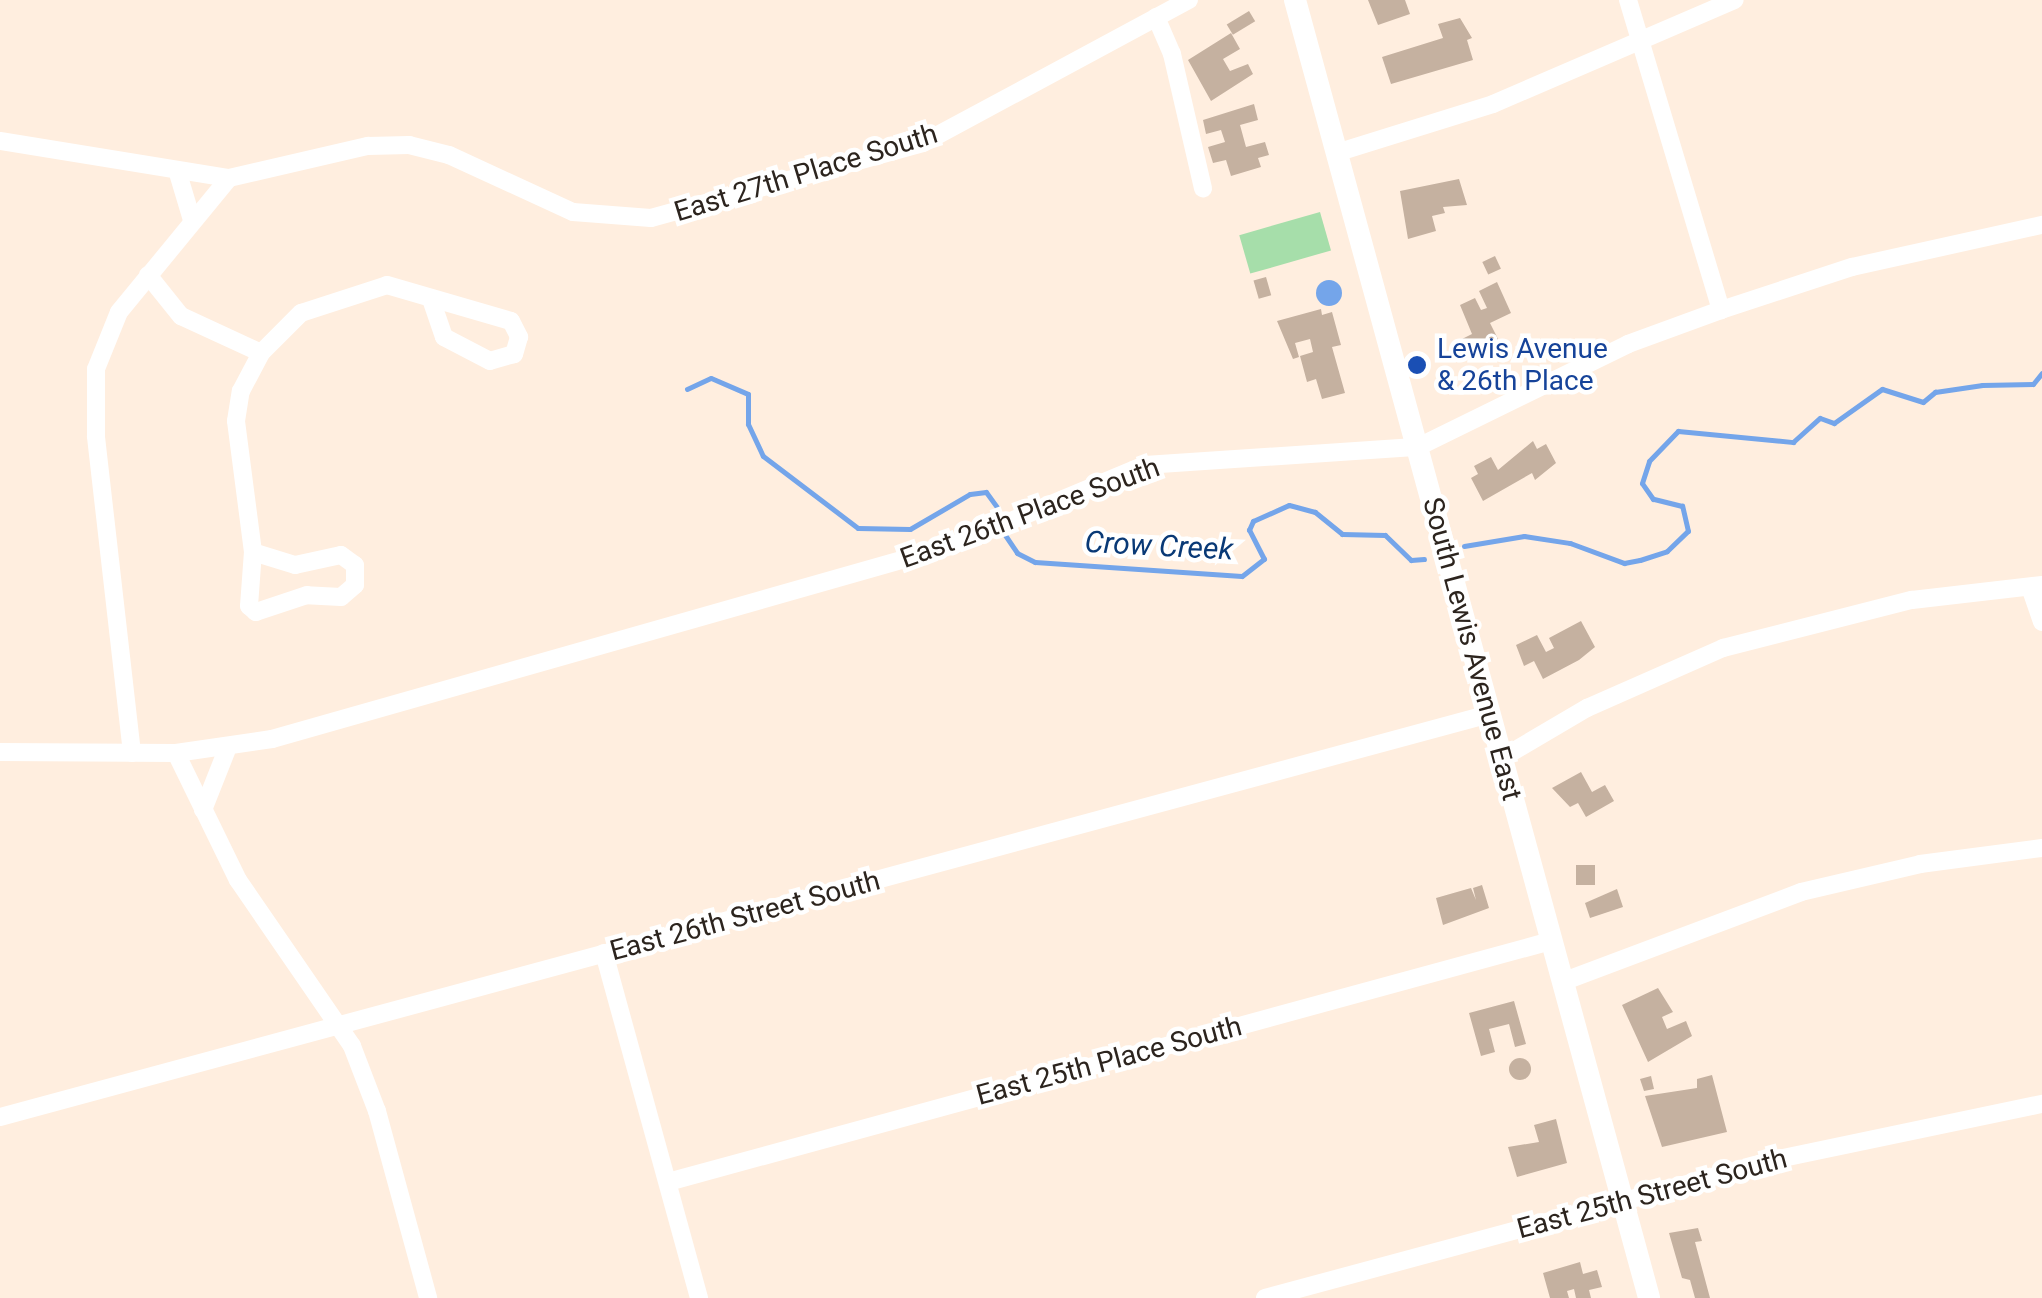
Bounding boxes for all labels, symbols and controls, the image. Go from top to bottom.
street label: East 27th Place South [670,117,942,229]
place label: Lewis Avenue & 26th Place [1437,332,1608,398]
marker: Lewis Avenue & 26th Place [1406,354,1428,376]
street label: East 26th Place South [896,450,1164,576]
street label: South Lewis Avenue East [1415,494,1529,804]
water label: Crow Creek [1084,524,1234,568]
street label: East 26th Street South [606,864,884,968]
street label: East 25th Place South [973,1009,1245,1113]
street label: East 25th Street South [1513,1142,1791,1246]

